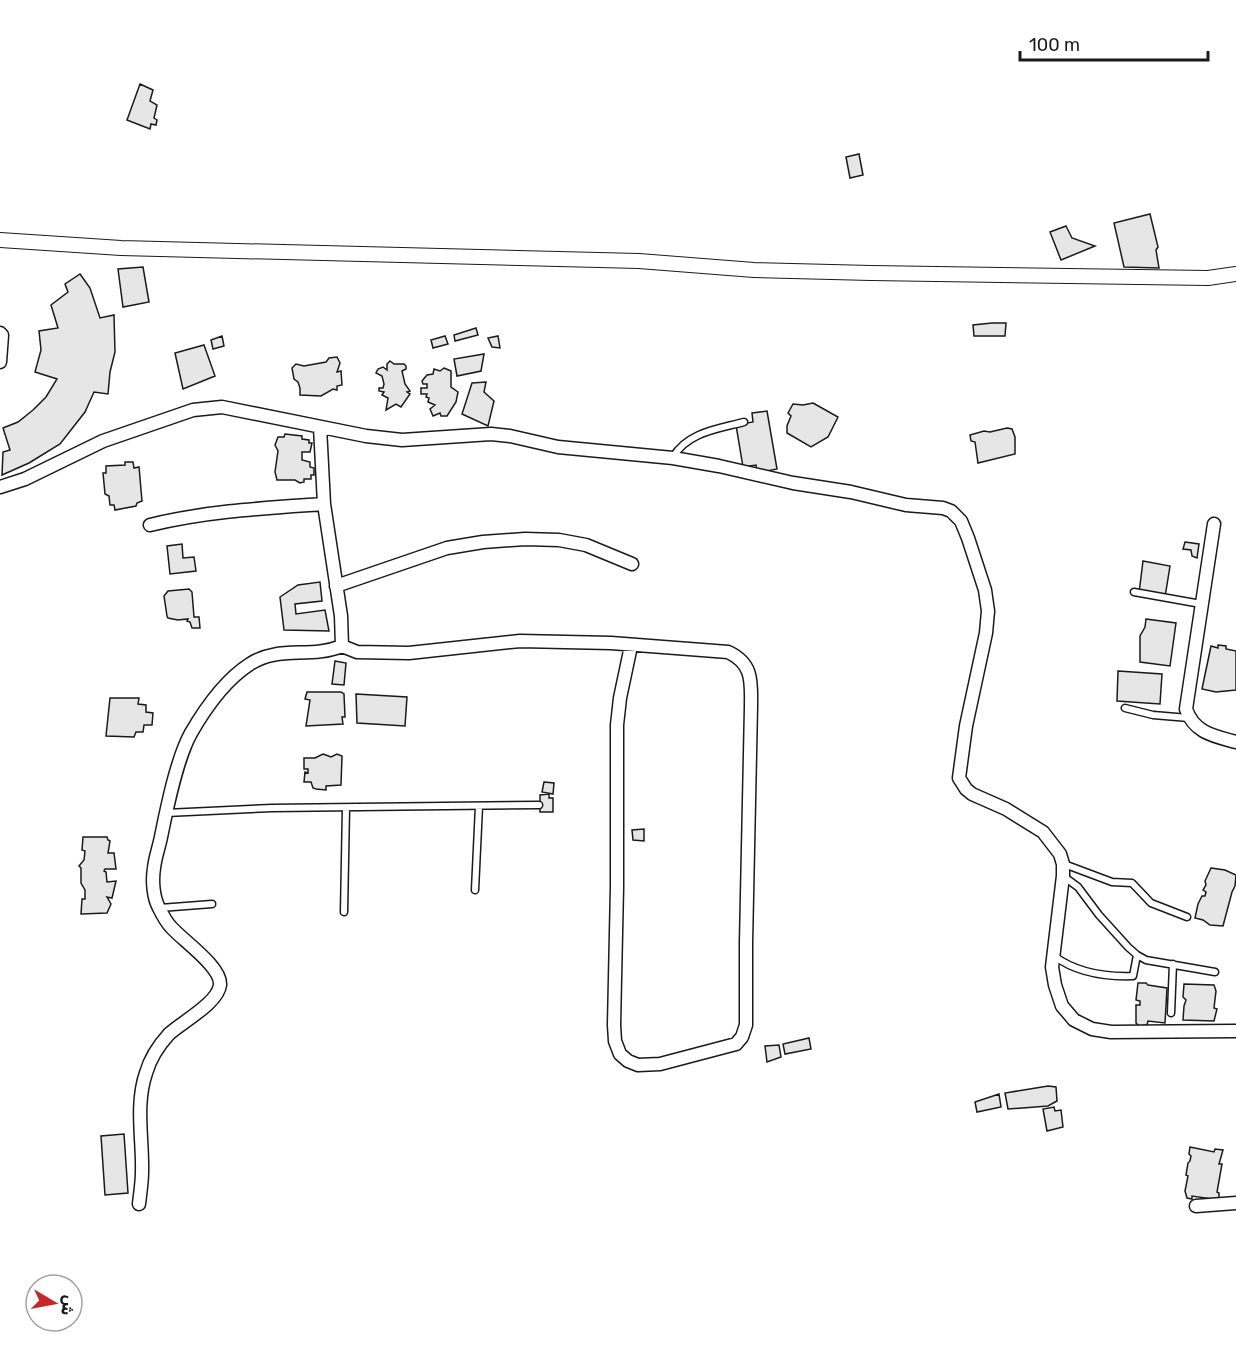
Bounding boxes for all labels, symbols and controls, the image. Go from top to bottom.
scale bar [1020,24,1208,62]
text: 100 m [1029,34,1080,56]
north arrow [24,1273,84,1333]
text: ش [57,1294,79,1317]

